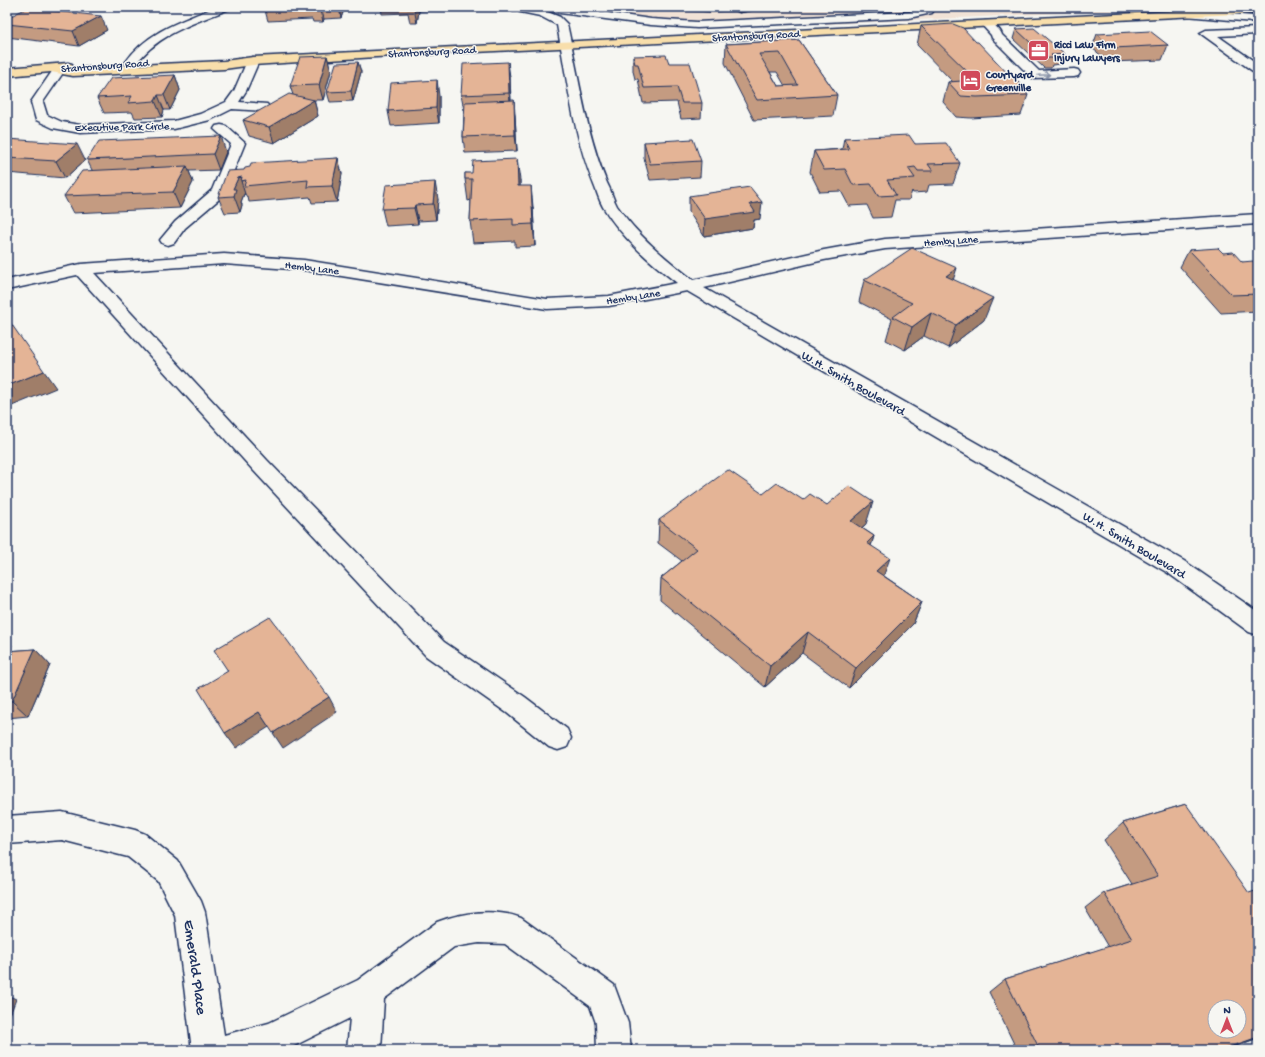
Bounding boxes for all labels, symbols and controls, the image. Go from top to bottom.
street label: Stantonsburg Road [712,29,802,45]
office icon: Ricci Law Firm Injury Lawyers [1026,37,1052,63]
place label: Ricci Law Firm Injury Lawyers [1053,40,1121,65]
street label: Stantonsburg Road [388,45,478,61]
street label: Stantonsburg Road [61,58,151,76]
hotel icon: Courtyard Greenville [957,67,983,93]
place label: Courtyard Greenville [985,69,1035,95]
one-way arrow [1037,71,1050,78]
street label: Executive Park Circle [74,121,170,135]
street label: Hemby Lane [923,234,979,250]
street label: Hemby Lane [284,260,340,278]
street label: Hemby Lane [605,288,662,308]
street label: W.H. Smith Boulevard [798,348,909,421]
street label: W.H. Smith Boulevard [1080,509,1189,584]
street label: Emerald Place [177,919,210,1017]
north arrow [1207,999,1247,1039]
text: N [1223,1005,1231,1017]

